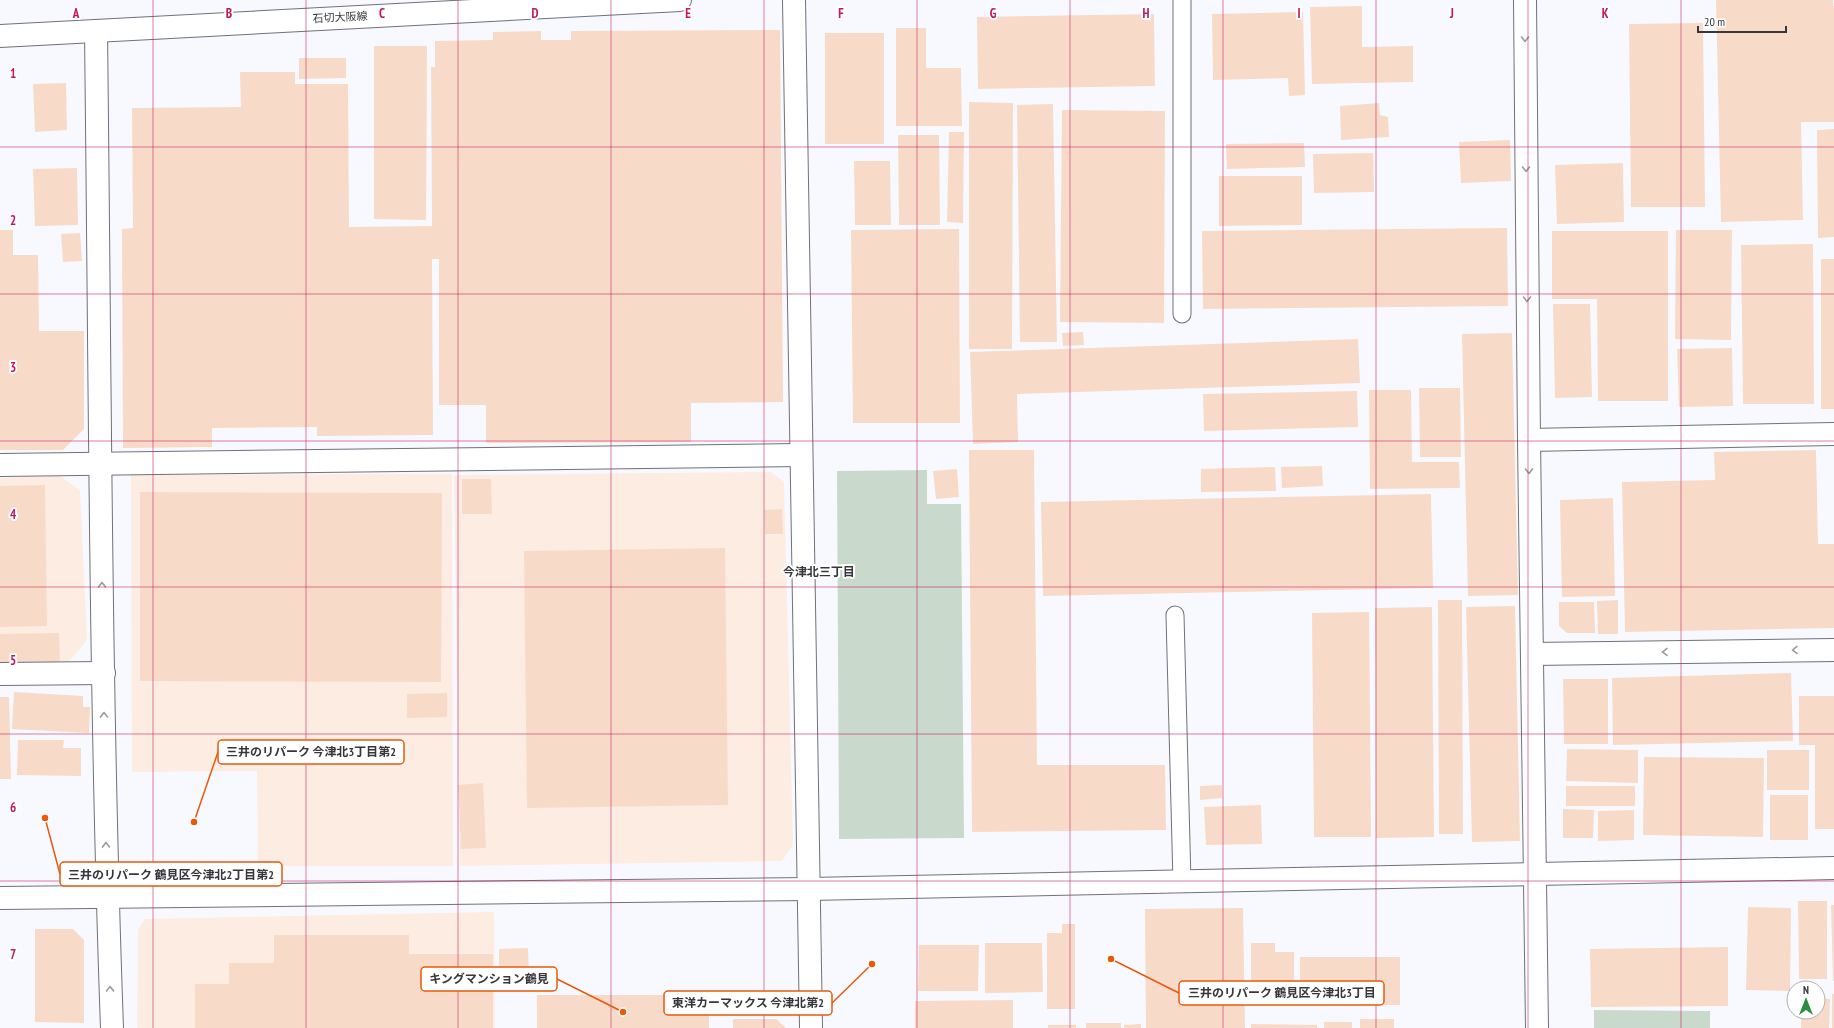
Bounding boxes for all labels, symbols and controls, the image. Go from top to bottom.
text: A [72,5,80,22]
text: B [226,5,232,22]
text: C [379,5,385,22]
text: D [532,5,539,22]
text: E [685,5,691,22]
text: F [838,5,844,22]
text: G [990,5,997,22]
text: H [1143,5,1150,22]
text: I [1297,5,1301,22]
text: J [1449,5,1454,22]
text: K [1602,5,1609,22]
scale bar [1698,8,1786,34]
street label: 石切大阪線 [312,9,368,25]
text: 20 m [1704,14,1725,29]
one-way arrow [1521,36,1529,42]
text: 1 [10,65,16,82]
one-way arrow [1522,166,1530,172]
text: 2 [10,212,16,229]
one-way arrow [1523,296,1531,302]
text: 3 [10,359,16,376]
one-way arrow [1525,468,1533,474]
text: 4 [10,506,17,523]
district label: 今津北三丁目 [783,564,855,579]
one-way arrow [98,582,107,588]
one-way arrow [1792,646,1798,655]
one-way arrow [1662,648,1668,656]
text: 5 [10,652,16,669]
one-way arrow [100,712,108,718]
callout: 三井のリパーク 今津北3丁目第2 [218,740,404,764]
text: 三井のリパーク 今津北3丁目第2 [226,744,396,759]
text: 6 [10,799,16,816]
one-way arrow [102,842,111,848]
callout: 三井のリパーク 鶴見区今津北2丁目第2 [60,862,282,886]
text: 三井のリパーク 鶴見区今津北2丁目第2 [68,867,274,882]
text: 7 [10,946,16,963]
callout: キングマンション鶴見 [421,967,557,991]
text: キングマンション鶴見 [429,971,549,986]
north arrow [1786,980,1826,1020]
callout: 三井のリパーク 鶴見区今津北3丁目 [1179,981,1384,1005]
text: N [1803,983,1809,997]
text: 三井のリパーク 鶴見区今津北3丁目 [1188,985,1376,1000]
one-way arrow [106,986,115,992]
callout: 東洋カーマックス 今津北第2 [664,991,832,1015]
text: 東洋カーマックス 今津北第2 [672,995,824,1010]

